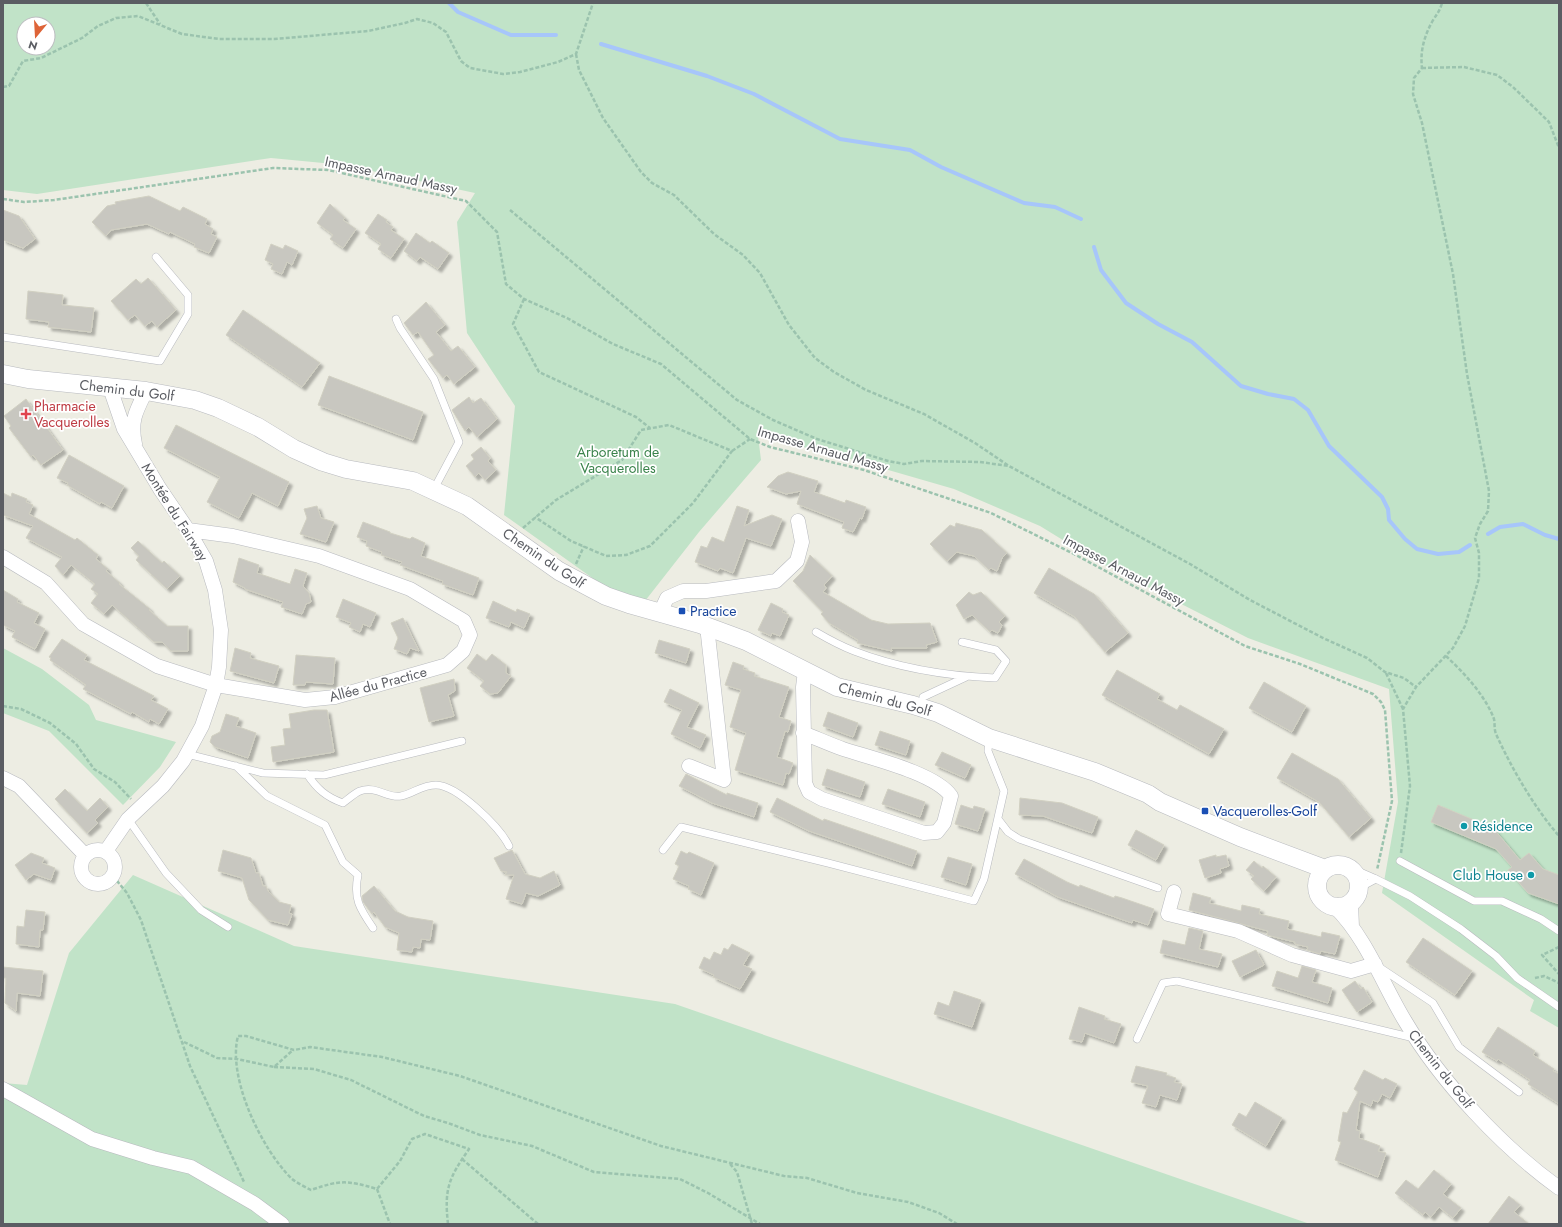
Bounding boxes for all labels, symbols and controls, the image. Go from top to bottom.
north arrow [16,16,56,56]
text: N [26,37,40,54]
street label: Impasse Arnaud Massy [323,151,460,199]
street label: Chemin du Golf [78,374,177,406]
place label: Pharmacie Vacquerolles [34,396,110,432]
marker: Pharmacie Vacquerolles [21,409,31,419]
street label: Impasse Arnaud Massy [755,421,891,477]
park label: Arboretum de Vacquerolles [577,442,659,478]
street label: Montée du Fairway [137,459,214,566]
street label: Chemin du Golf [499,523,590,594]
street label: Impasse Arnaud Massy [1060,530,1189,611]
place label: Practice [690,601,737,621]
marker: Practice [677,606,687,616]
street label: Allée du Practice [327,661,429,707]
street label: Chemin du Golf [836,677,935,721]
place label: Vacquerolles-Golf [1213,801,1318,821]
marker: Vacquerolles-Golf [1200,806,1210,816]
place label: Résidence [1472,816,1533,836]
marker: Résidence [1459,821,1469,831]
place label: Club House [1453,865,1523,885]
marker: Club House [1526,870,1536,880]
street label: Chemin du Golf [1404,1025,1479,1114]

